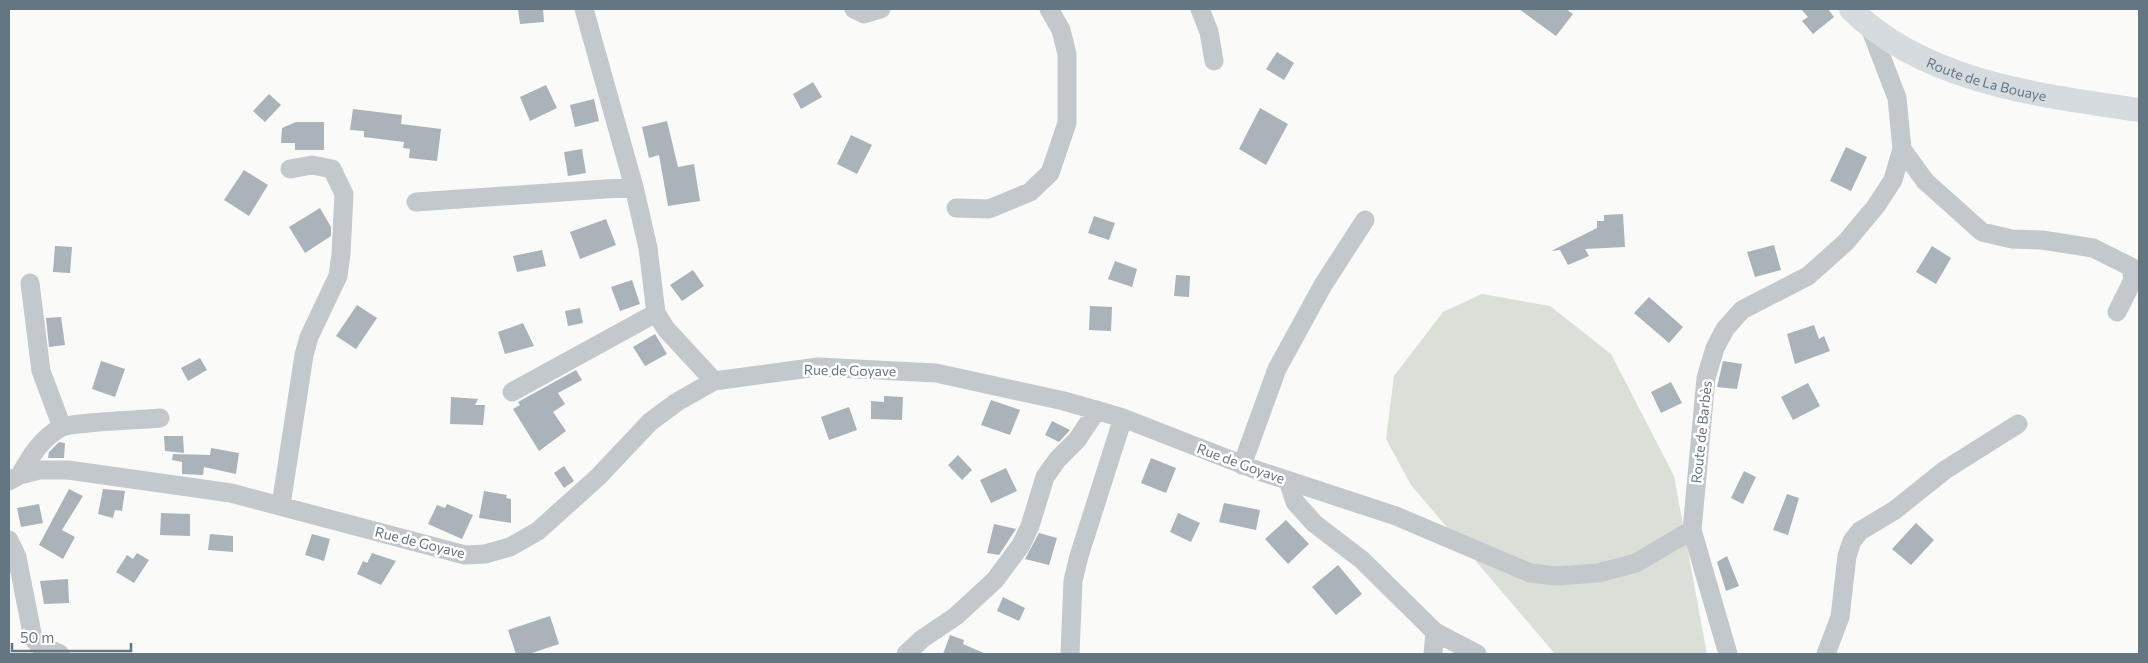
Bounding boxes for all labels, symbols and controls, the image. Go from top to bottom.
street label: Route de La Bouaye [1924,53,2048,104]
street label: Rue de Goyave [804,361,896,379]
street label: Route de Barbès [1687,380,1715,484]
street label: Rue de Goyave [1195,439,1287,487]
street label: Rue de Goyave [373,523,467,561]
scale bar [12,620,131,652]
text: 50 m [20,628,54,646]

